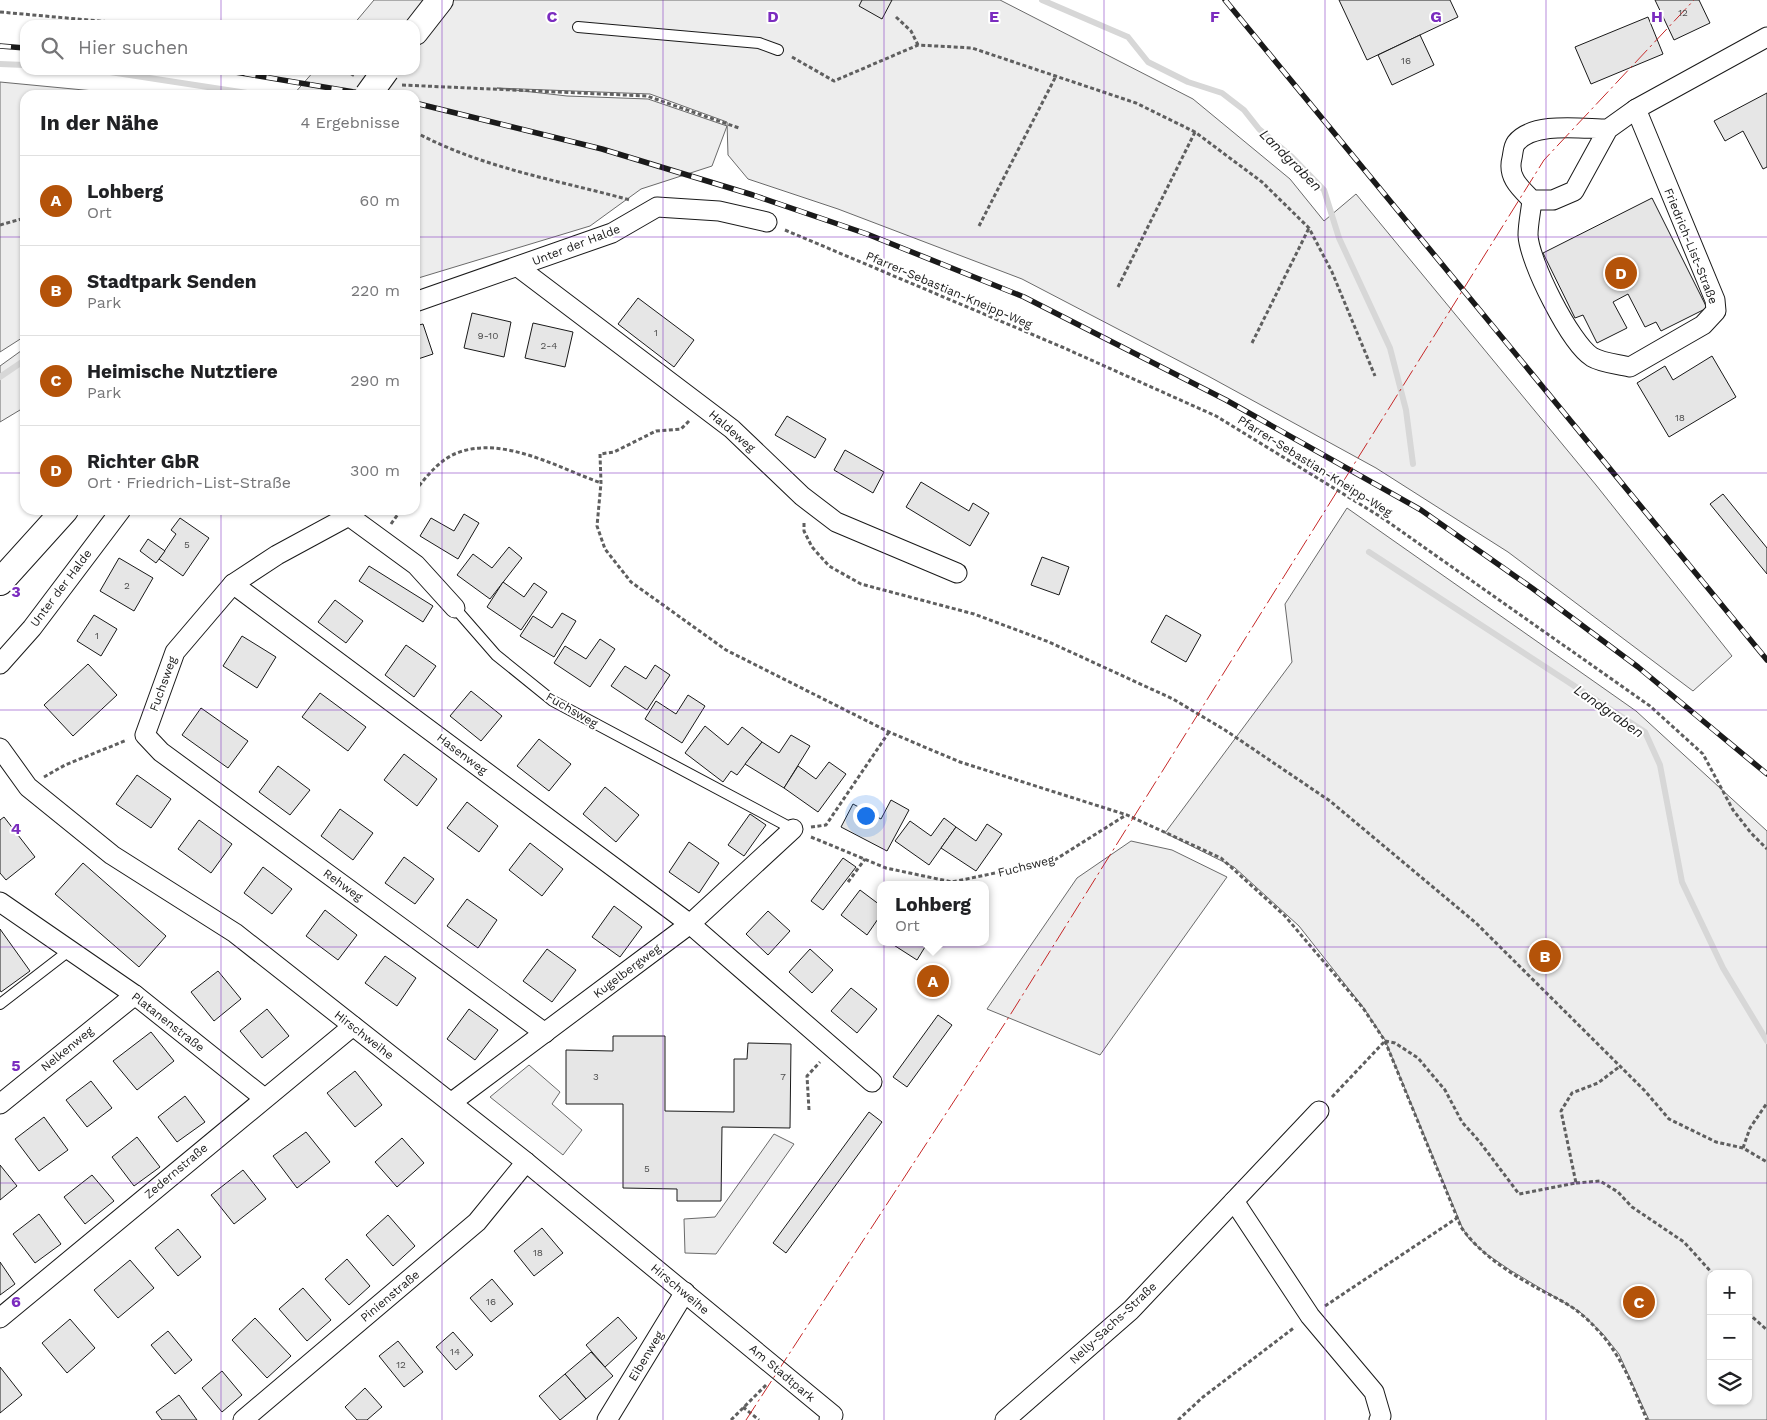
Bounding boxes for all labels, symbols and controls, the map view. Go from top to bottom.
text: C [547,7,558,26]
text: D [767,7,779,26]
text: E [989,7,999,26]
text: F [1210,7,1220,26]
text: G [1430,7,1442,26]
text: H [1651,7,1663,26]
house number: 12 [1678,7,1688,18]
search box [20,20,420,75]
icon: search [38,34,66,62]
text: Hier suchen [78,36,189,59]
house number: 16 [1401,55,1411,66]
text: In der Nähe [40,110,159,135]
text: 4 Ergebnisse [300,113,400,132]
water label: Landgraben [1257,126,1325,194]
text: Lohberg [87,180,163,203]
street label: Friedrich-List-Straße [1661,186,1721,306]
text: A [51,191,61,210]
text: 60 m [360,191,400,210]
text: Ort [87,203,112,222]
street label: Unter der Halde [530,222,622,268]
street label: Pfarrer-Sebastian-Kneipp-Weg [864,249,1035,332]
pin: D [1605,254,1637,292]
text: Stadtpark Senden [87,270,257,293]
text: B [51,281,61,300]
text: 220 m [351,281,400,300]
text: Park [87,293,121,312]
house number: 1 [654,327,658,338]
house number: 9-10 [478,330,498,341]
house number: 2-4 [541,340,557,351]
text: Heimische Nutztiere [87,360,278,383]
text: C [51,371,61,390]
text: 290 m [350,371,400,390]
text: Park [87,383,121,402]
street label: Haldeweg [706,407,758,455]
house number: 18 [1675,412,1685,423]
street label: Pfarrer-Sebastian-Kneipp-Weg [1235,413,1395,520]
text: Richter GbR [87,450,199,473]
text: D [50,461,62,480]
text: 300 m [350,461,400,480]
text: Ort · Friedrich-List-Straße [87,473,291,492]
house number: 5 [184,539,190,550]
street label: Unter der Halde [27,546,95,629]
house number: 2 [124,580,130,591]
text: 3 [11,582,21,601]
house number: 1 [95,630,99,641]
street label: Fuchsweg [147,654,180,713]
water label: Landgraben [1571,681,1647,741]
street label: Fuchsweg [544,690,601,731]
street label: Hasenweg [434,731,490,778]
your location [853,803,879,829]
text: 4 [11,819,21,838]
street label: Fuchsweg [996,852,1056,880]
street label: Rehweg [321,866,366,904]
popup [877,881,989,946]
text: Lohberg [895,893,971,916]
text: Ort [895,916,920,935]
pin: B [1529,937,1561,975]
street label: Kugelbergweg [591,941,664,1001]
pin: A [917,962,949,1000]
street label: Platanenstraße [129,989,207,1055]
street label: Hirschweihe [332,1008,396,1063]
street label: Nelkenweg [38,1023,96,1074]
text: 5 [11,1056,21,1075]
house number: 3 [593,1071,599,1082]
house number: 7 [780,1071,786,1082]
street label: Zedernstraße [142,1140,210,1201]
house number: 5 [644,1163,650,1174]
house number: 18 [533,1247,543,1258]
street label: Hirschweihe [648,1261,712,1317]
street label: Pinienstraße [358,1267,422,1325]
map controls [1707,1270,1752,1405]
button: + [1707,1270,1752,1315]
street label: Nelly-Sachs-Straße [1067,1279,1159,1367]
pin: C [1623,1283,1655,1321]
text: 6 [11,1292,21,1311]
house number: 16 [486,1296,496,1307]
button: − [1707,1315,1752,1360]
street label: Eibenweg [626,1328,667,1384]
street label: Am Stadtpark [746,1341,818,1405]
house number: 14 [450,1346,460,1357]
house number: 12 [396,1359,406,1370]
button: layers [1707,1360,1752,1405]

